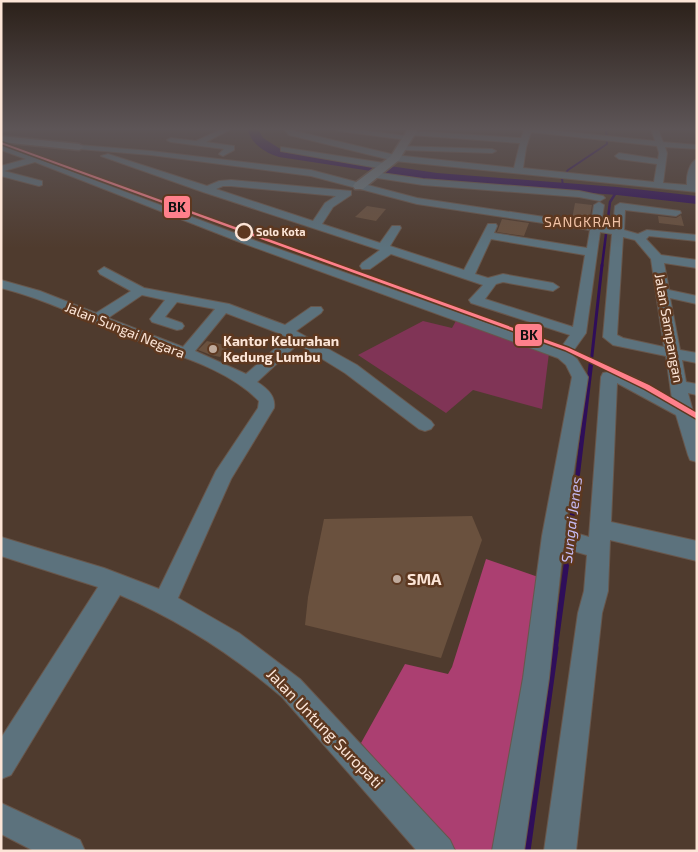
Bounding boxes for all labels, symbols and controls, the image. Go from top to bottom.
line badge: BK [163,195,191,219]
text: BK [168,198,186,215]
district label: SANGKRAH [544,213,622,230]
marker: Solo Kota [235,223,253,241]
place label: Solo Kota [256,225,305,238]
street label: Jalan Sampangan [651,272,687,384]
street label: Jalan Sungai Negara [63,298,188,361]
line badge: BK [514,323,543,347]
text: BK [520,326,538,343]
place label: Kantor Kelurahan Kedung Lumbu [223,332,339,365]
marker: Kantor Kelurahan Kedung Lumbu [207,343,219,355]
water label: Sungai Jenes [557,475,585,564]
place label: SMA [407,569,442,588]
marker: SMA [391,573,403,585]
street label: Jalan Untung Suropati [263,664,387,791]

